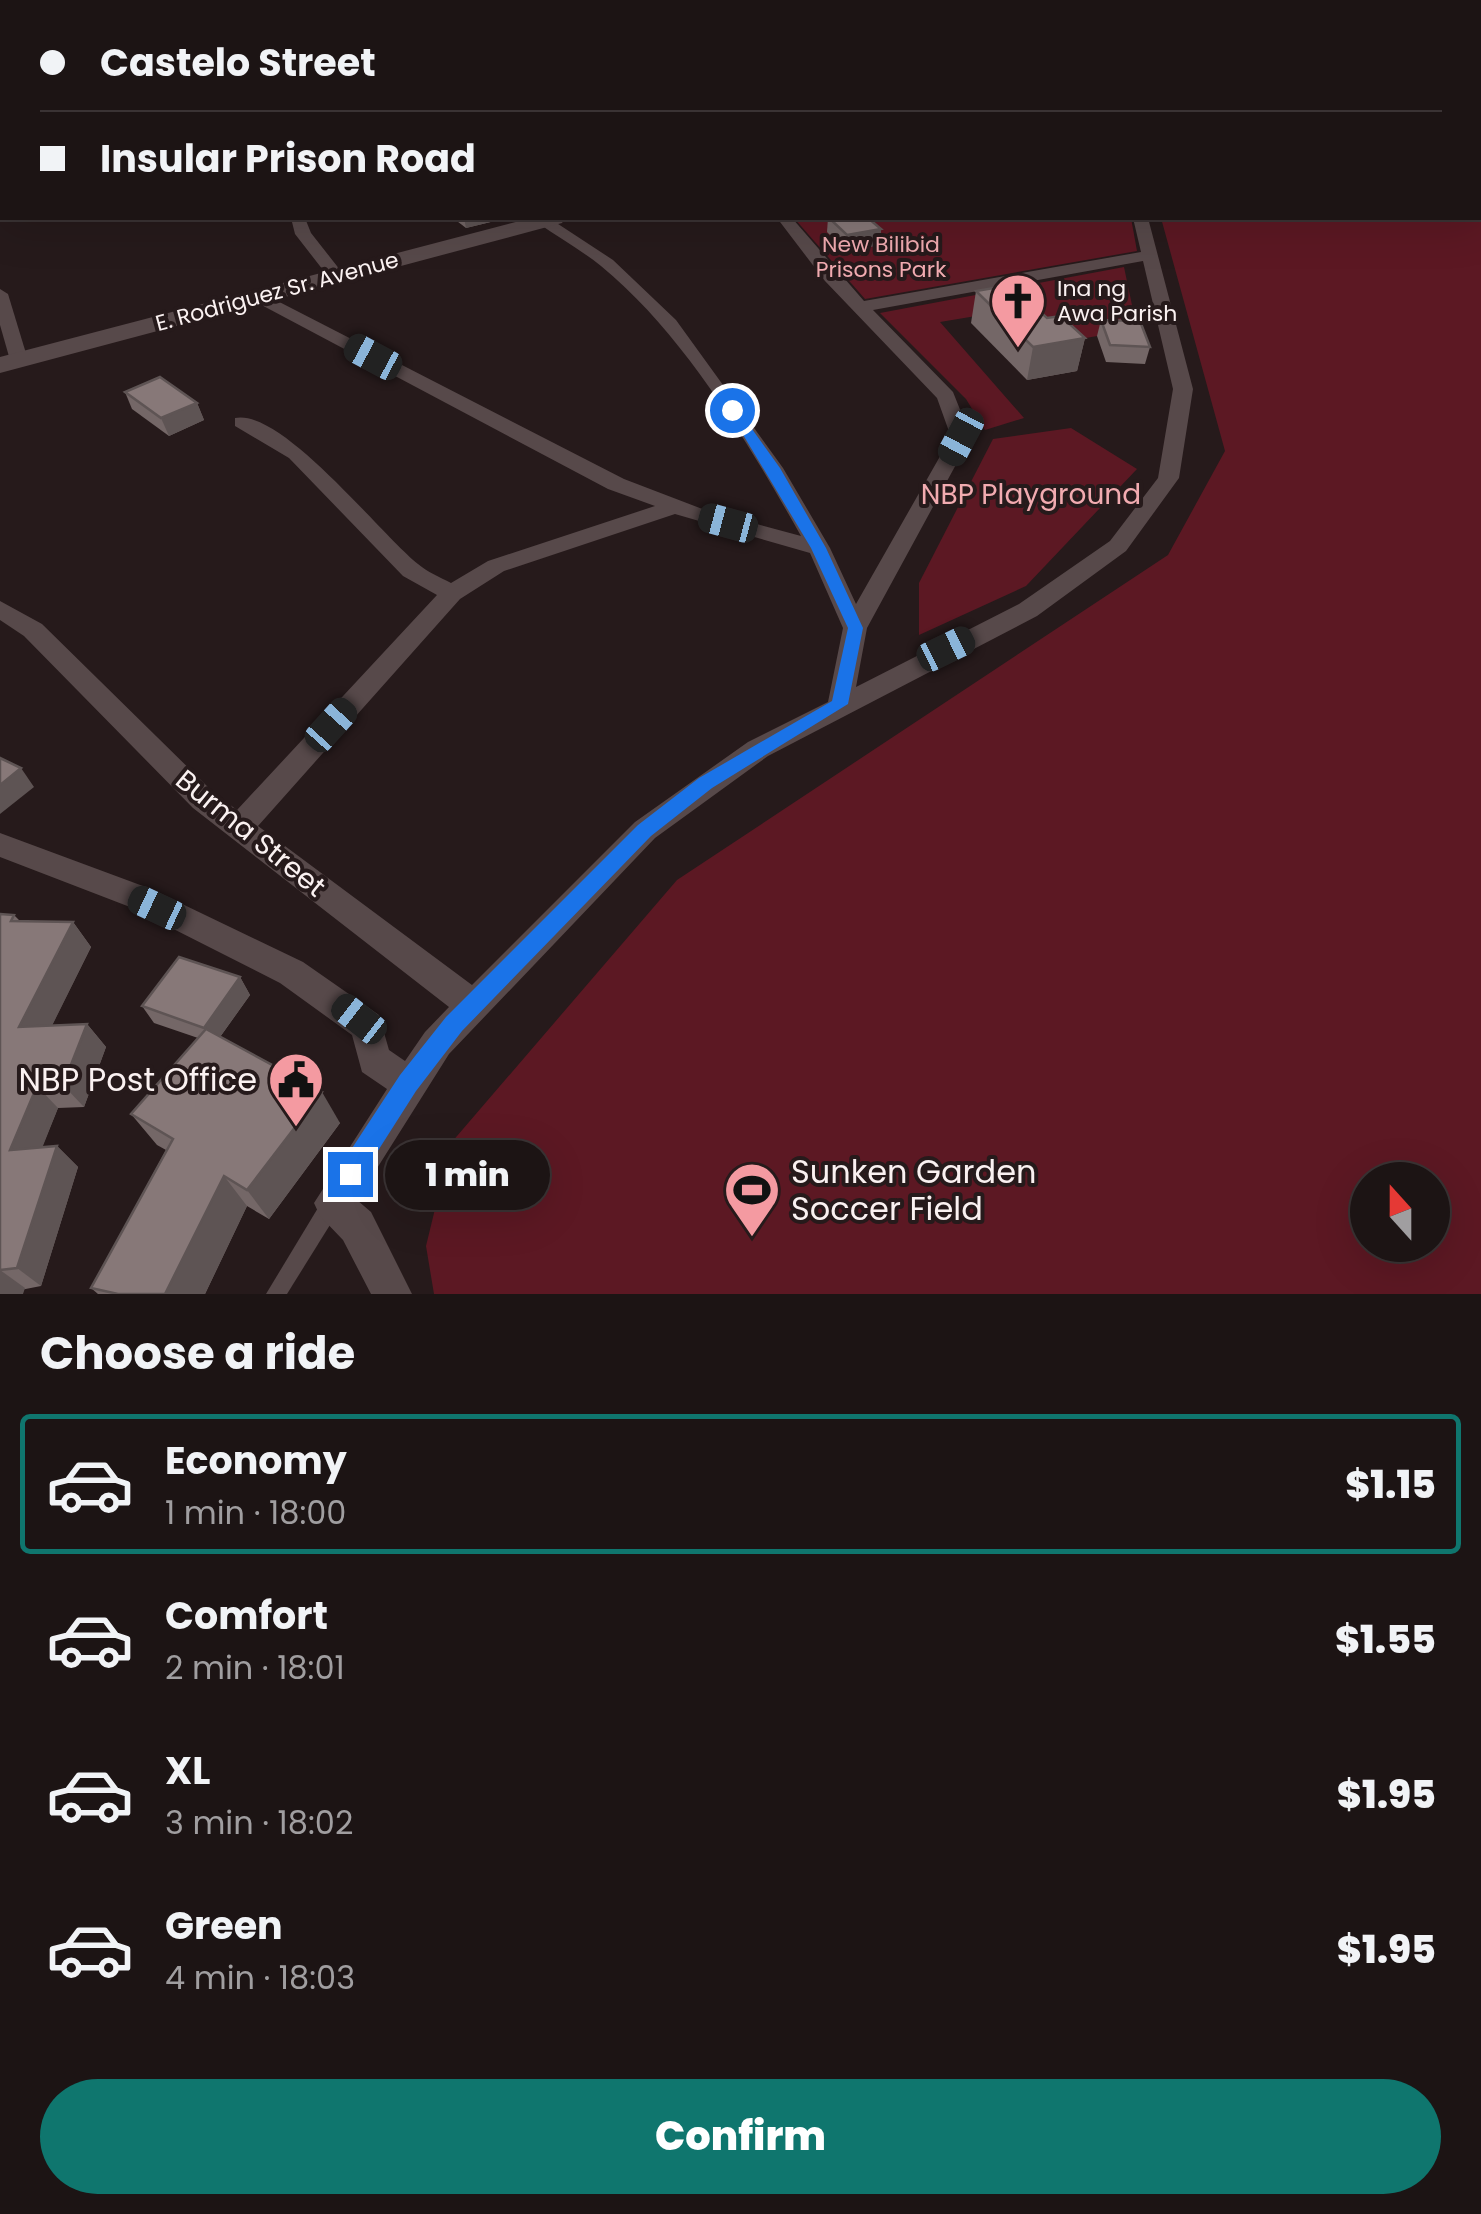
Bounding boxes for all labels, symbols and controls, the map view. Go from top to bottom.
text: Castelo Street [100,36,376,89]
text: Insular Prison Road [100,132,476,185]
park label: New Bilibid Prisons Park [816,229,947,285]
street label: E. Rodriguez Sr. Avenue [152,244,402,339]
church icon: Ina ng Awa Parish [988,271,1048,350]
place label: Ina ng Awa Parish [1057,273,1177,329]
car [339,330,407,384]
route start [710,388,755,433]
car [934,403,988,471]
park label: NBP Playground [921,475,1141,514]
car [695,501,761,545]
car [912,622,980,676]
car [300,693,362,757]
street label: Burma Street [167,761,334,906]
car [123,882,191,934]
car [326,989,392,1049]
public building icon: NBP Post Office [266,1050,326,1129]
place label: NBP Post Office [19,1057,257,1102]
callout: 1 min [385,1139,550,1209]
place label: Sunken Garden Soccer Field [791,1149,1037,1231]
route end [328,1152,373,1197]
text: 1 min [425,1152,510,1197]
sports icon: Sunken Garden Soccer Field [722,1160,782,1239]
north arrow [1350,1162,1450,1262]
map controls [1350,1162,1450,1262]
text: Choose a ride [40,1322,355,1385]
text: Economy [165,1434,347,1487]
icon: car [45,1439,135,1529]
text: $1.15 [1345,1458,1436,1511]
text: 1 min · 18:00 [165,1490,346,1535]
text: Comfort [165,1589,328,1642]
icon: car [45,1594,135,1684]
text: $1.55 [1335,1613,1436,1666]
text: 2 min · 18:01 [165,1645,345,1690]
text: XL [165,1744,210,1797]
icon: car [45,1749,135,1839]
text: $1.95 [1337,1768,1436,1821]
text: 3 min · 18:02 [165,1800,353,1845]
text: Green [165,1899,283,1952]
icon: car [45,1904,135,1994]
text: $1.95 [1337,1923,1436,1976]
text: 4 min · 18:03 [165,1955,355,2000]
button: Confirm [40,2079,1441,2194]

